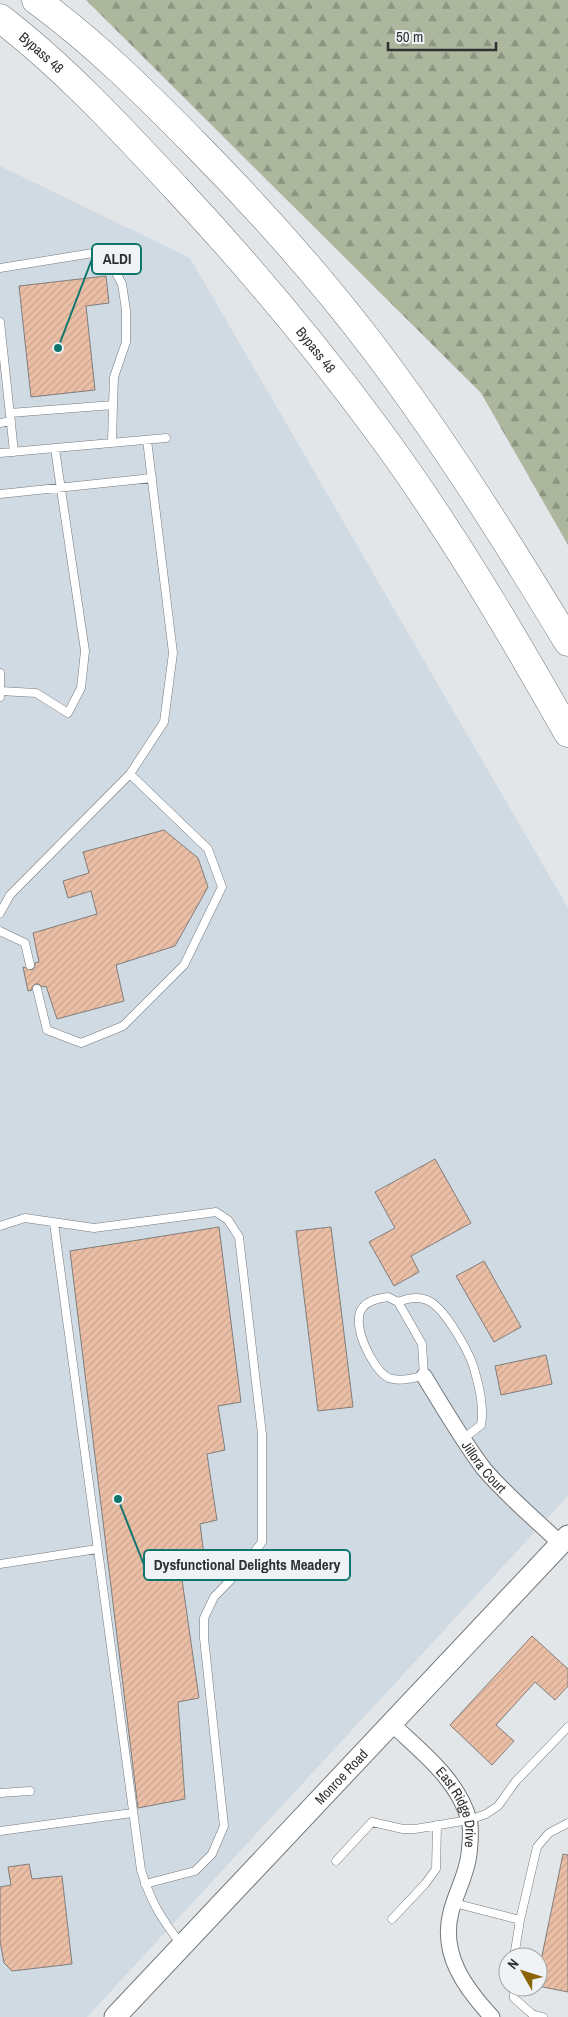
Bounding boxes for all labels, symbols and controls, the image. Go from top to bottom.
scale bar [388,20,496,52]
text: 50 m [396,26,423,47]
street label: Bypass 48 [15,28,68,77]
callout: ALDI [92,244,141,274]
text: ALDI [103,248,131,269]
street label: Bypass 48 [292,323,340,376]
street label: Jillora Court [458,1437,510,1497]
callout: Dysfunctional Delights Meadery [144,1550,350,1580]
text: Dysfunctional Delights Meadery [154,1554,340,1575]
street label: Monroe Road [311,1745,372,1808]
street label: East Ridge Drive [432,1763,480,1848]
north arrow [498,1947,548,1997]
text: N [503,1955,523,1973]

